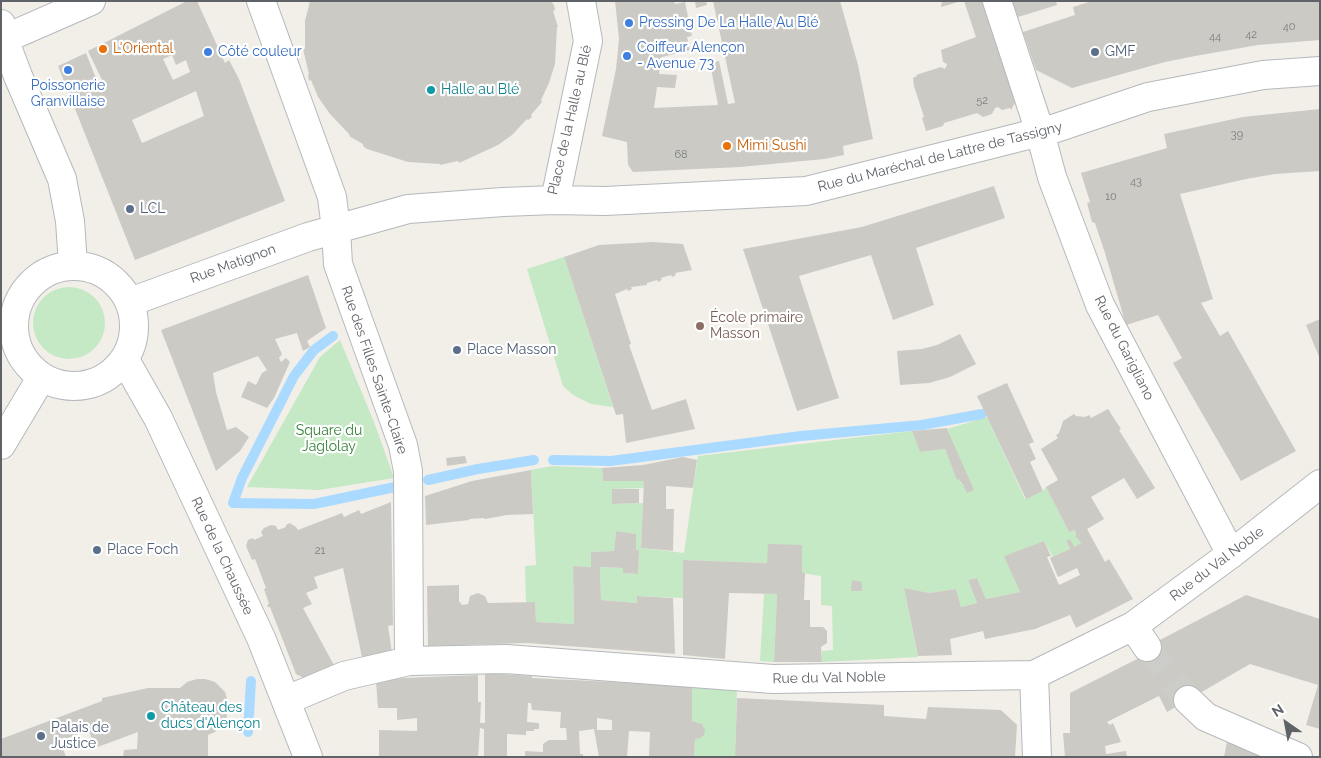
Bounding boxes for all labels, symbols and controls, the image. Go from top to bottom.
place label: Pressing De La Halle Au Blé [639,15,819,31]
marker: Pressing De La Halle Au Blé [623,17,635,29]
house number: 40 [1283,20,1295,34]
house number: 42 [1245,28,1257,42]
house number: 44 [1209,30,1221,44]
place label: Coiffeur Alençon - Avenue 73 [637,40,745,72]
place label: L'Oriental [113,41,173,57]
marker: L'Oriental [97,43,109,55]
street label: Place de la Halle au Blé [545,43,595,197]
place label: Côté couleur [218,44,302,60]
place label: GMF [1105,44,1136,60]
marker: Côté couleur [202,46,214,58]
marker: GMF [1089,46,1101,58]
marker: Coiffeur Alençon - Avenue 73 [621,50,633,62]
marker: Poissonerie Granvillaise [62,64,74,76]
place label: Poissonerie Granvillaise [31,78,105,110]
place label: Halle au Blé [441,82,519,98]
marker: Halle au Blé [425,84,437,96]
house number: 52 [976,94,988,108]
street label: Rue du Maréchal de Lattre de Tassigny [816,118,1064,196]
house number: 39 [1231,128,1243,142]
place label: Mimi Sushi [737,138,807,154]
marker: Mimi Sushi [721,140,733,152]
house number: 68 [674,148,688,162]
house number: 43 [1130,175,1142,189]
house number: 10 [1105,190,1117,204]
place label: LCL [140,201,166,217]
marker: LCL [124,203,136,215]
street label: Rue Matignon [188,241,278,287]
street label: Rue des Filles Sainte-Claire [337,284,411,456]
street label: Rue du Garigliano [1090,293,1158,403]
place label: École primaire Masson [710,310,803,342]
marker: École primaire Masson [694,320,706,332]
place label: Place Masson [467,342,556,358]
marker: Place Masson [451,344,463,356]
park label: Square du Jaglolay [296,423,362,456]
street label: Rue de la Chaussée [187,494,257,618]
street label: Rue du Val Noble [1167,523,1267,605]
place label: Place Foch [107,542,179,558]
marker: Place Foch [91,544,103,556]
house number: 21 [315,544,325,558]
street label: Rue du Val Noble [772,669,886,687]
north arrow [1261,698,1311,748]
place label: Château des ducs d'Alençon [161,700,260,732]
text: N [1269,701,1287,720]
marker: Château des ducs d'Alençon [145,710,157,722]
place label: Palais de Justice [51,720,109,752]
marker: Palais de Justice [35,730,47,742]

